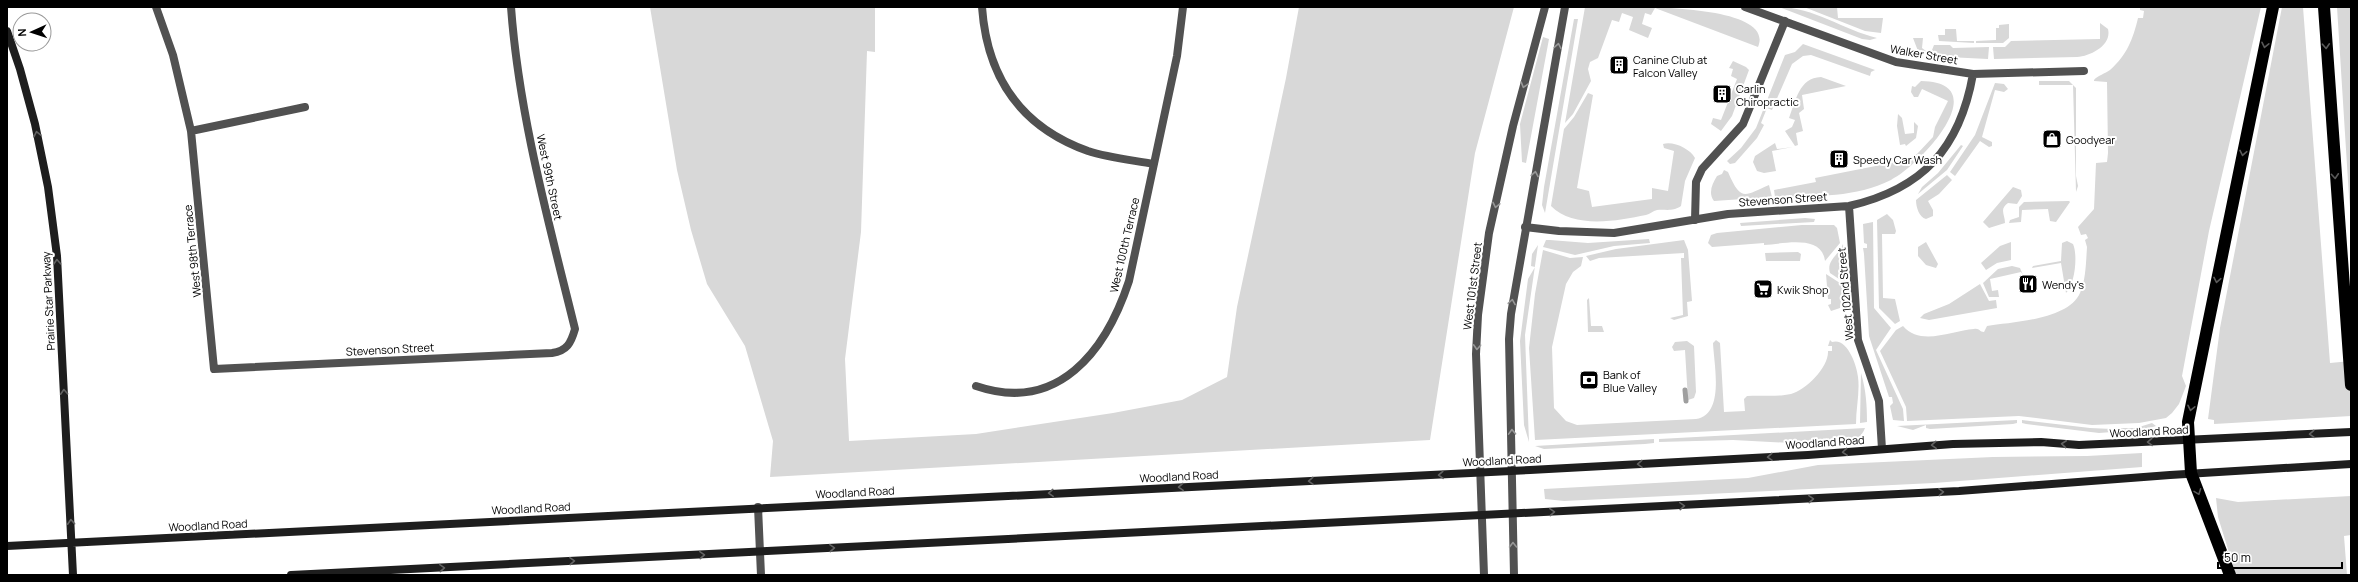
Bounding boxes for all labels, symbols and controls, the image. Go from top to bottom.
north arrow [12,12,52,52]
text: N [14,28,29,37]
street label: Walker Street [1889,41,1959,67]
one-way arrow [2261,42,2270,48]
one-way arrow [1553,43,1562,49]
one-way arrow [2322,43,2330,49]
place label: Canine Club at Falcon Valley [1633,52,1707,80]
building icon: Canine Club at Falcon Valley [1608,54,1630,76]
place label: Carlin Chiropractic [1736,81,1799,109]
one-way arrow [1520,82,1529,89]
building icon: Carlin Chiropractic [1711,83,1733,105]
shop icon: Goodyear [2041,128,2063,150]
one-way arrow [34,131,42,137]
place label: Goodyear [2066,132,2115,147]
street label: West 99th Street [534,133,566,221]
building icon: Speedy Car Wash [1828,148,1850,170]
one-way arrow [2239,150,2247,156]
place label: Speedy Car Wash [1853,152,1942,167]
one-way arrow [1530,171,1539,177]
one-way arrow [2330,173,2339,179]
street label: Stevenson Street [1738,188,1828,210]
street label: West 100th Terrace [1106,195,1142,294]
one-way arrow [1492,202,1500,208]
street label: West 98th Terrace [180,203,204,298]
street label: West 101st Street [1459,241,1485,331]
street label: West 102nd Street [1833,247,1857,341]
street label: Prairie Star Parkway [38,251,58,351]
one-way arrow [53,259,62,265]
restaurant icon: Wendy's [2017,273,2039,295]
place label: Wendy's [2042,277,2084,292]
one-way arrow [2213,277,2222,283]
supermarket icon: Kwik Shop [1752,278,1774,300]
place label: Kwik Shop [1777,282,1829,297]
one-way arrow [1507,299,1516,305]
street label: Stevenson Street [345,339,435,359]
one-way arrow [1472,344,1481,350]
place label: Bank of Blue Valley [1603,367,1657,395]
bank icon: Bank of Blue Valley [1578,369,1600,391]
one-way arrow [60,389,68,395]
one-way arrow [2188,405,2196,411]
street label: Woodland Road [2109,421,2189,441]
one-way arrow [1508,429,1516,435]
one-way arrow [2309,430,2315,438]
street label: Woodland Road [1785,432,1865,452]
one-way arrow [2147,438,2153,447]
one-way arrow [2061,439,2067,448]
one-way arrow [1931,440,1937,449]
one-way arrow [1842,448,1848,457]
street label: Woodland Road [1462,450,1542,470]
one-way arrow [1767,453,1773,461]
one-way arrow [1637,460,1643,468]
street label: Woodland Road [1139,466,1219,486]
one-way arrow [1438,470,1444,479]
one-way arrow [1308,477,1314,485]
street label: Woodland Road [815,482,895,502]
one-way arrow [1178,483,1184,491]
one-way arrow [1938,488,1944,496]
one-way arrow [1048,489,1054,498]
one-way arrow [2194,489,2202,496]
one-way arrow [1808,494,1814,503]
street label: Woodland Road [491,498,571,518]
one-way arrow [1679,501,1685,510]
one-way arrow [1549,508,1555,517]
street label: Woodland Road [168,515,248,535]
one-way arrow [66,519,75,525]
one-way arrow [1509,542,1518,548]
one-way arrow [829,544,835,553]
scale bar [2218,544,2342,570]
text: 50 m [2224,549,2251,566]
one-way arrow [699,550,705,559]
one-way arrow [569,557,575,566]
one-way arrow [439,563,445,572]

